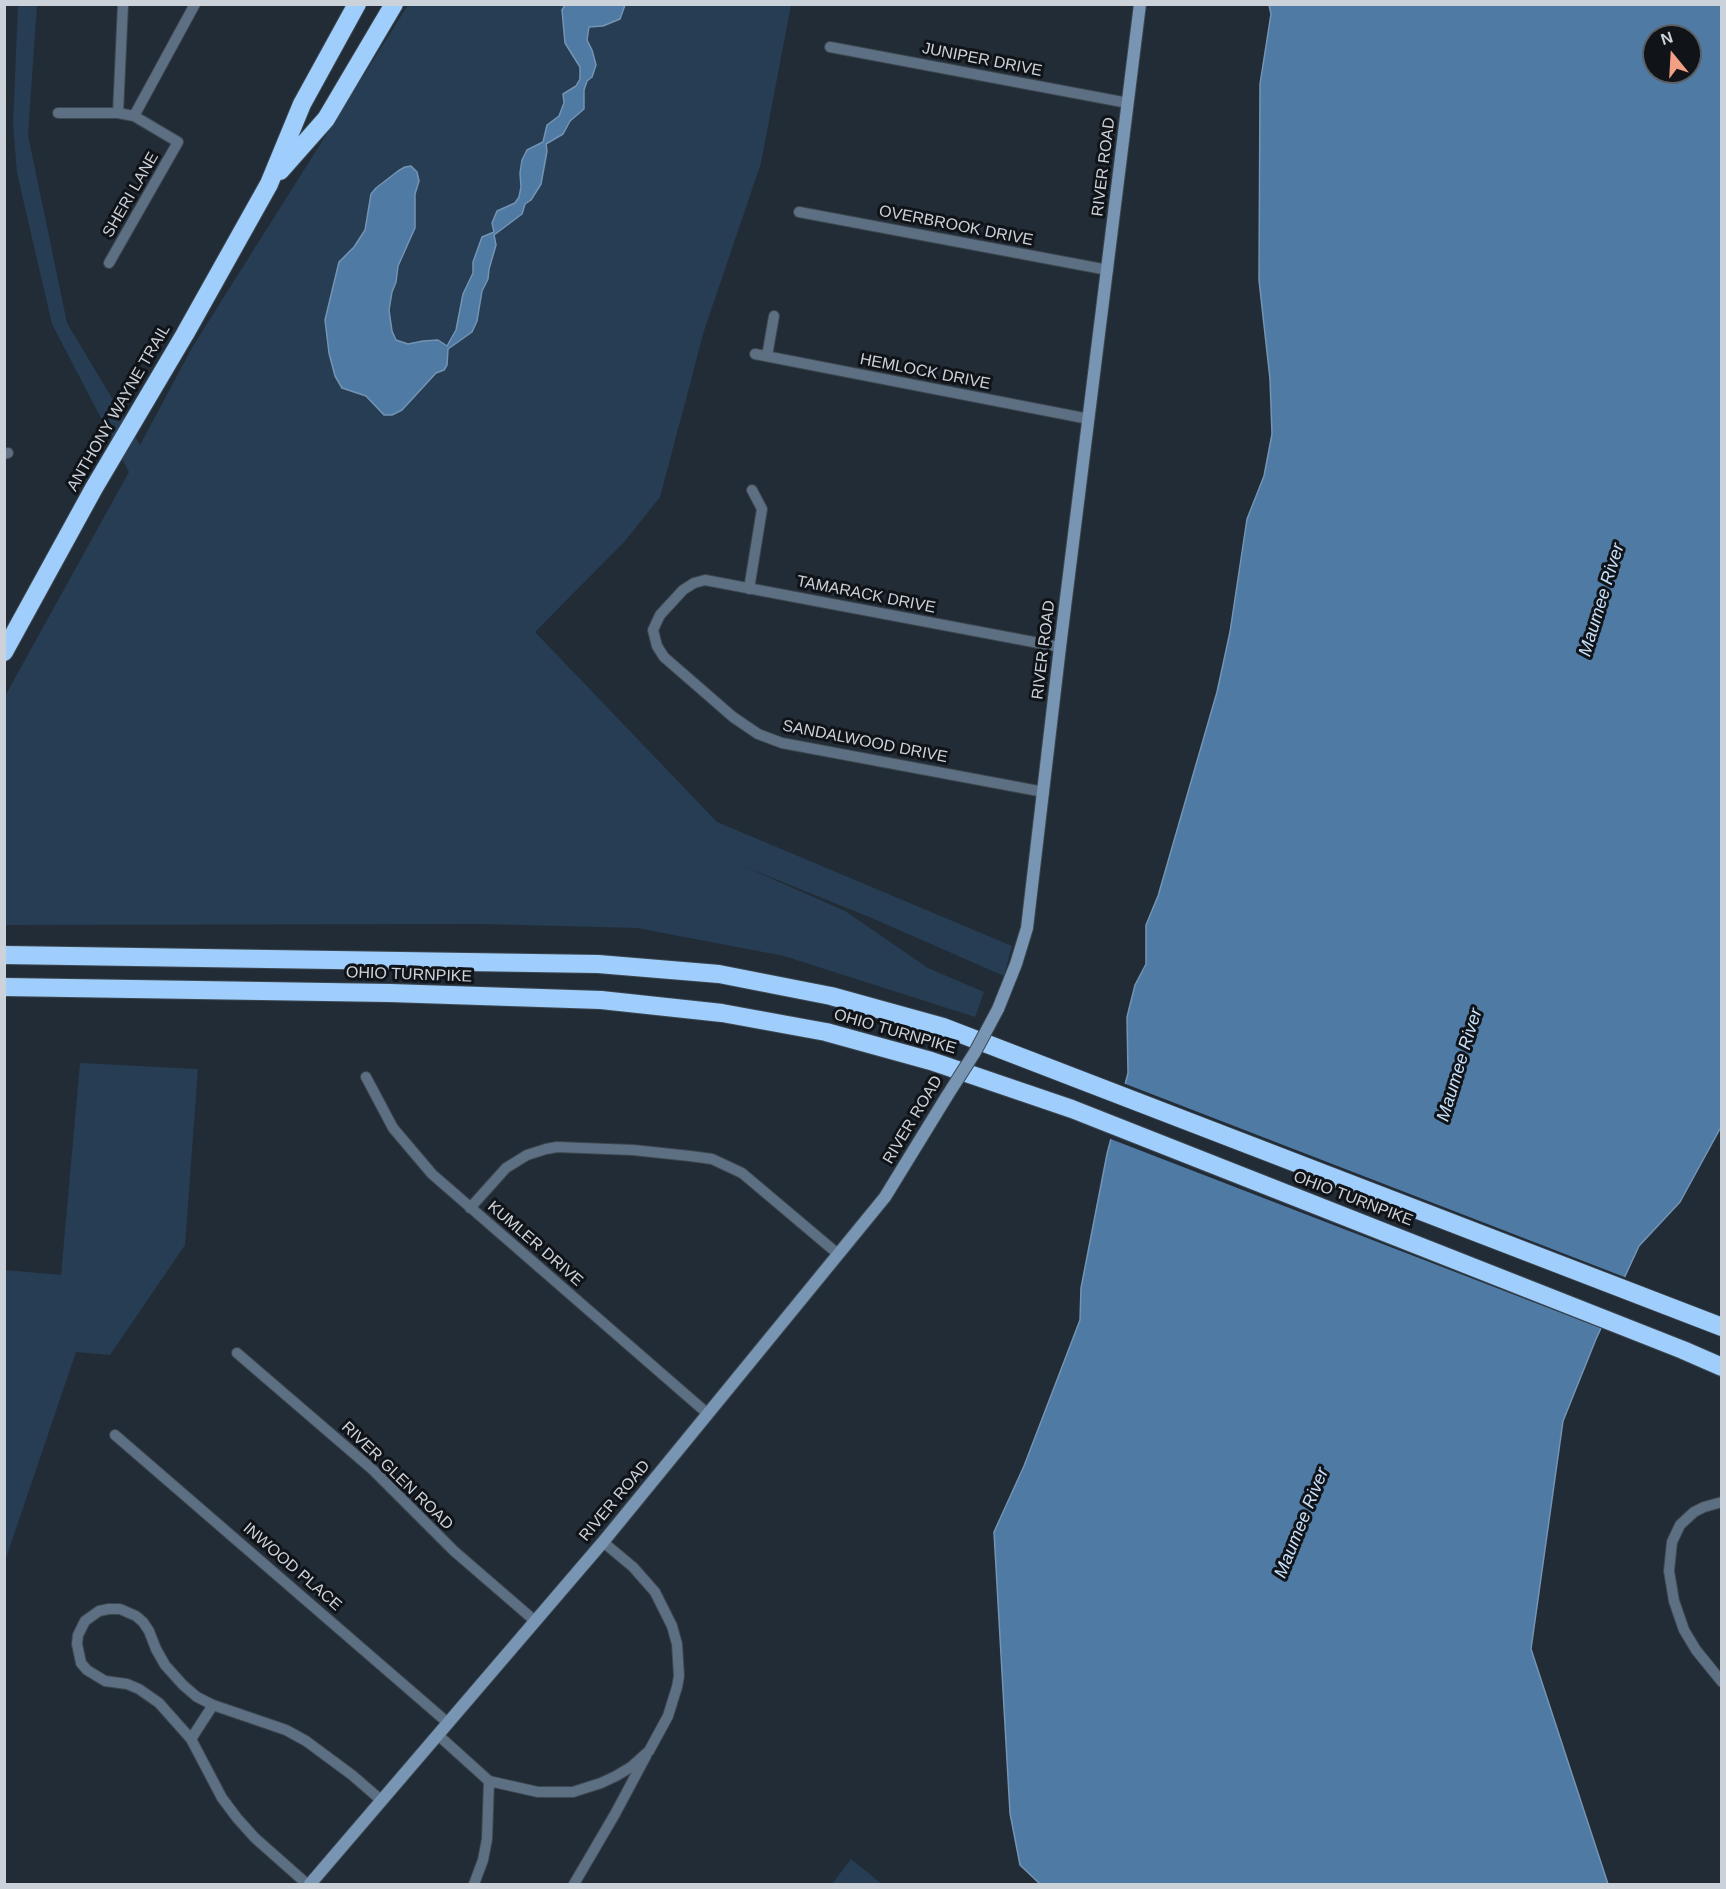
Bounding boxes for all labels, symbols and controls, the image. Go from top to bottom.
north arrow [1642,24,1702,84]
text: N [1659,28,1675,48]
street label: JUNIPER DRIVE [920,39,1044,81]
street label: RIVER ROAD [1088,116,1120,218]
street label: SHERI LANE [99,149,163,241]
street label: OVERBROOK DRIVE [877,202,1035,250]
street label: ANTHONY WAYNE TRAIL [63,321,175,495]
street label: HEMLOCK DRIVE [858,350,992,394]
water label: Maumee River [1575,541,1629,659]
street label: TAMARACK DRIVE [795,572,937,618]
street label: RIVER ROAD [1028,599,1060,701]
street label: SANDALWOOD DRIVE [781,717,949,767]
street label: OHIO TURNPIKE [346,963,472,987]
street label: OHIO TURNPIKE [832,1005,958,1059]
water label: Maumee River [1433,1006,1487,1124]
street label: RIVER ROAD [879,1072,947,1168]
street label: OHIO TURNPIKE [1291,1167,1415,1231]
street label: KUMLER DRIVE [483,1197,587,1291]
street label: RIVER GLEN ROAD [337,1418,457,1534]
street label: RIVER ROAD [576,1457,654,1545]
water label: Maumee River [1270,1465,1334,1581]
street label: INWOOD PLACE [239,1519,345,1615]

